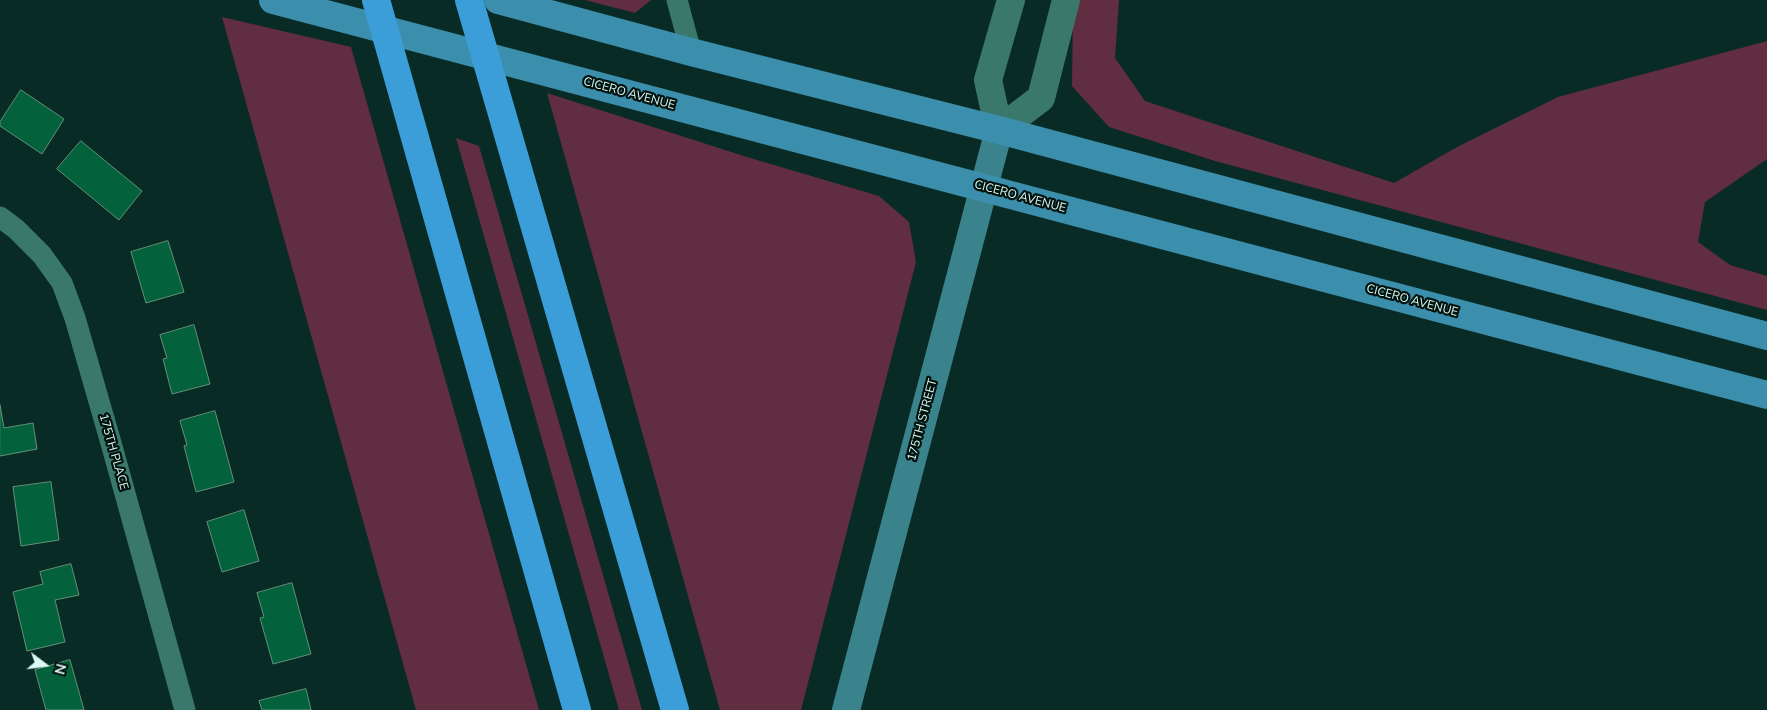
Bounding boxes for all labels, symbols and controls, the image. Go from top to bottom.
street label: CICERO AVENUE [582,75,676,113]
street label: CICERO AVENUE [973,178,1067,216]
street label: CICERO AVENUE [1365,282,1459,320]
street label: 175TH STREET [905,377,941,463]
street label: 175TH PLACE [95,412,131,492]
north arrow [20,640,70,690]
text: N [49,661,71,677]

